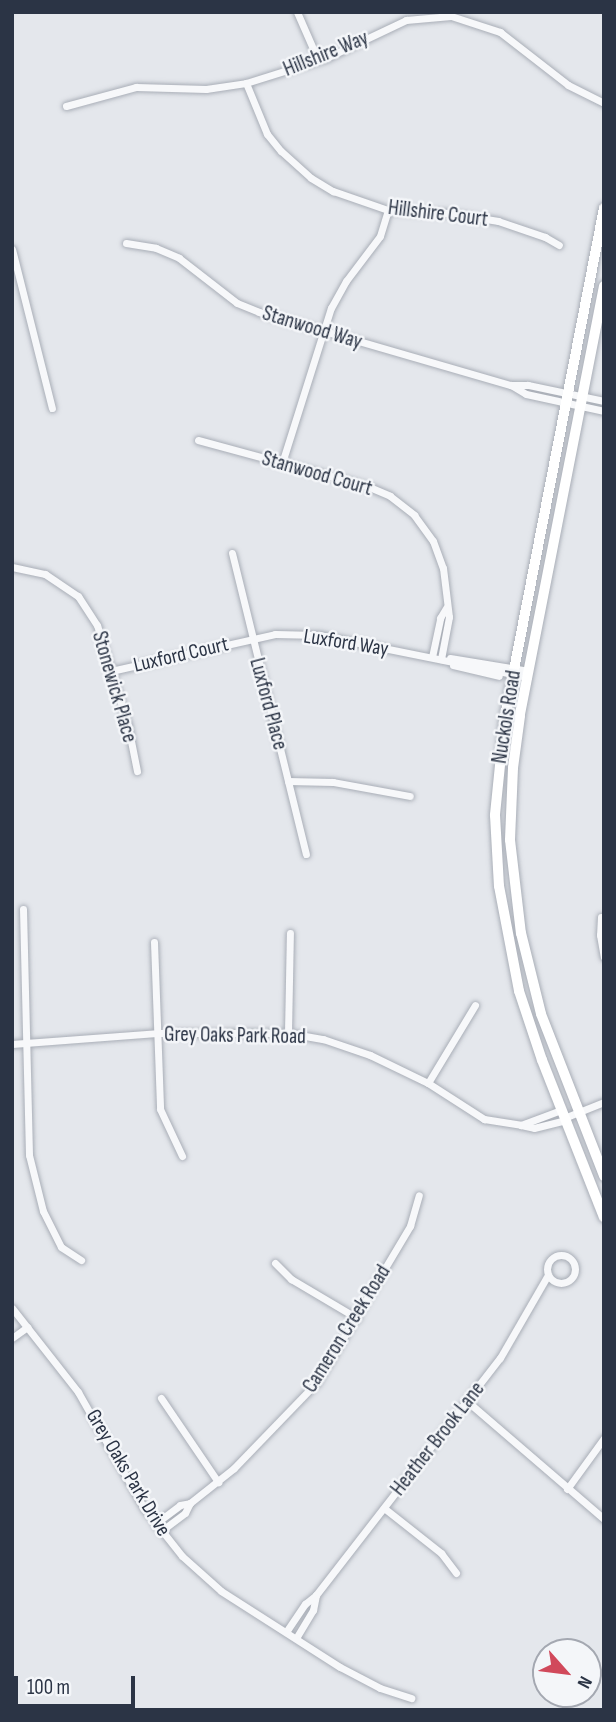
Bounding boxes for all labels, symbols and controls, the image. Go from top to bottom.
street label: Hillshire Way [280,26,372,82]
street label: Hillshire Court [387,195,489,233]
street label: Stanwood Way [259,301,365,355]
street label: Stanwood Court [259,446,375,502]
street label: Luxford Way [302,624,390,662]
street label: Stonewick Place [86,629,142,745]
street label: Luxford Court [131,632,231,678]
street label: Luxford Place [244,655,292,753]
street label: Nuckols Road [487,669,527,765]
street label: Grey Oaks Park Road [164,1022,306,1050]
street label: Cameron Creek Road [298,1261,396,1397]
street label: Heather Brook Lane [386,1377,490,1501]
street label: Grey Oaks Park Drive [80,1405,176,1541]
north arrow [532,1638,602,1708]
scale bar [18,1662,138,1706]
text: N [572,1672,597,1692]
text: 100 m [27,1675,70,1700]

